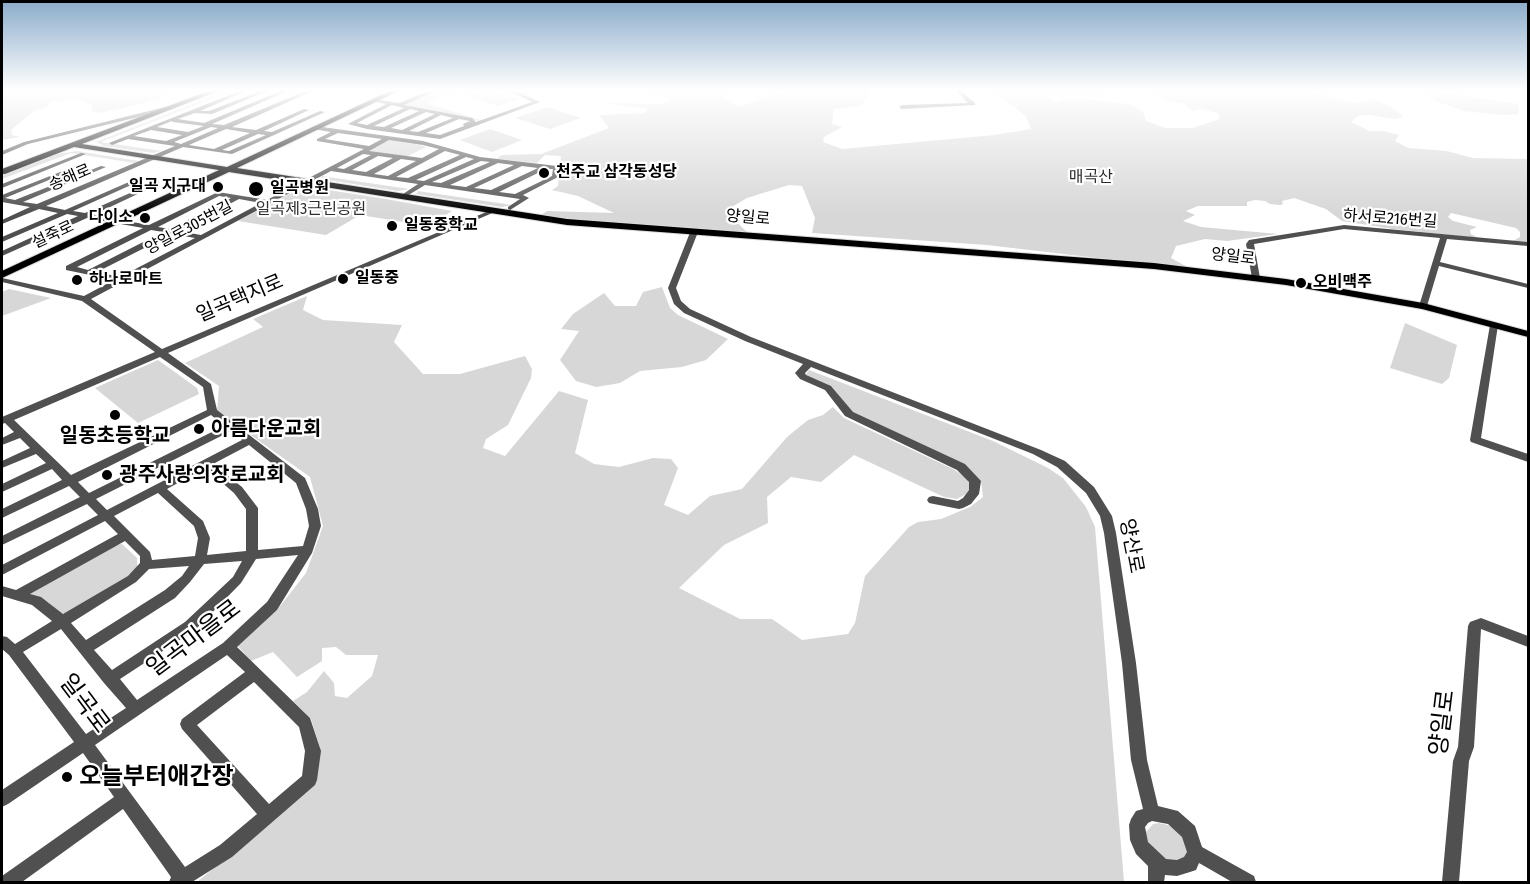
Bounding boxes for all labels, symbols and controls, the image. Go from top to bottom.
street label: 송해로 [46,161,94,195]
place label: 천주교 삼각동성당 [556,163,677,183]
marker: 천주교 삼각동성당 [537,166,551,180]
park label: 매곡산 [1069,168,1113,188]
place label: 일곡 지구대 [129,177,206,197]
place label: 일곡병원 [270,179,329,199]
marker: 일곡 지구대 [211,180,225,194]
marker: 일곡병원 [247,180,265,198]
street label: 양일로305번길 [142,197,236,259]
park label: 일곡제3근린공원 [256,200,366,220]
street label: 하서로216번길 [1342,206,1438,232]
street label: 양일로 [725,207,771,229]
place label: 다이소 [89,208,133,228]
marker: 다이소 [138,211,152,225]
place label: 일동중학교 [404,216,478,236]
street label: 설죽로 [29,217,77,253]
marker: 일동중학교 [385,219,399,233]
street label: 양일로 [1210,245,1256,269]
place label: 일동중 [355,269,399,289]
place label: 하나로마트 [89,270,163,290]
street label: 일곡택지로 [193,270,287,328]
marker: 일동중 [336,272,350,286]
marker: 하나로마트 [70,273,84,287]
place label: 오비맥주 [1313,273,1372,293]
marker: 오비맥주 [1294,276,1308,290]
marker: 일동초등학교 [108,408,122,422]
place label: 아름다운교회 [211,417,321,441]
marker: 아름다운교회 [192,422,206,436]
place label: 일동초등학교 [60,424,170,448]
place label: 광주사랑의장로교회 [119,463,285,487]
marker: 광주사랑의장로교회 [100,468,114,482]
street label: 양산로 [1114,517,1148,575]
street label: 일곡마을로 [141,594,247,684]
street label: 일곡로 [53,669,115,739]
street label: 양일로 [1425,688,1461,758]
place label: 오늘부터애간장 [79,763,234,791]
marker: 오늘부터애간장 [60,770,74,784]

